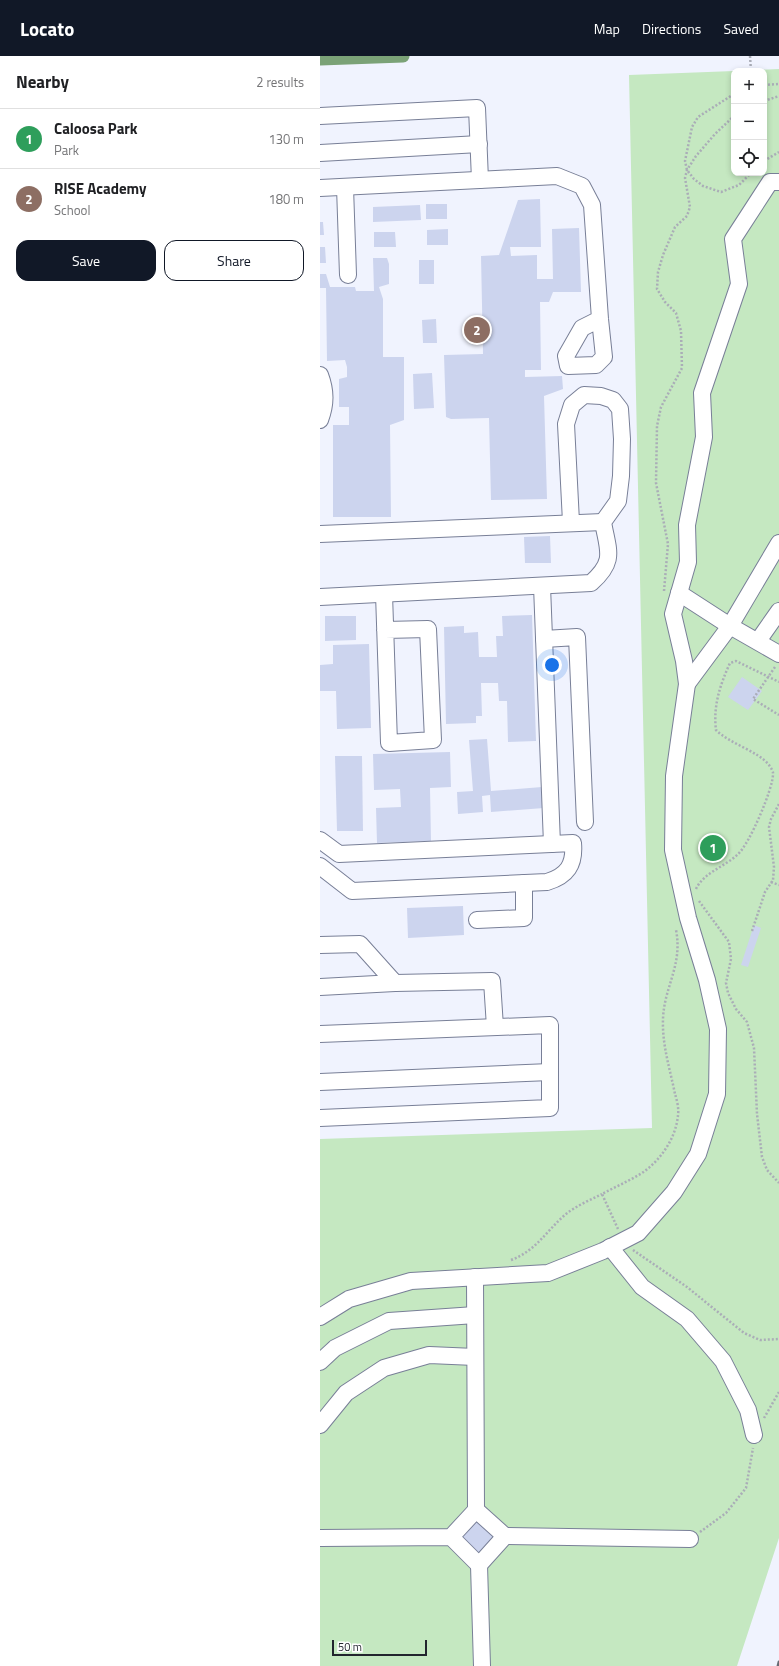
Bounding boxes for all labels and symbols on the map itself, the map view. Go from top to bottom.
pin: 2 [464,315,490,345]
your location [542,655,562,675]
pin: 1 [700,833,726,863]
scale bar [332,1638,427,1657]

